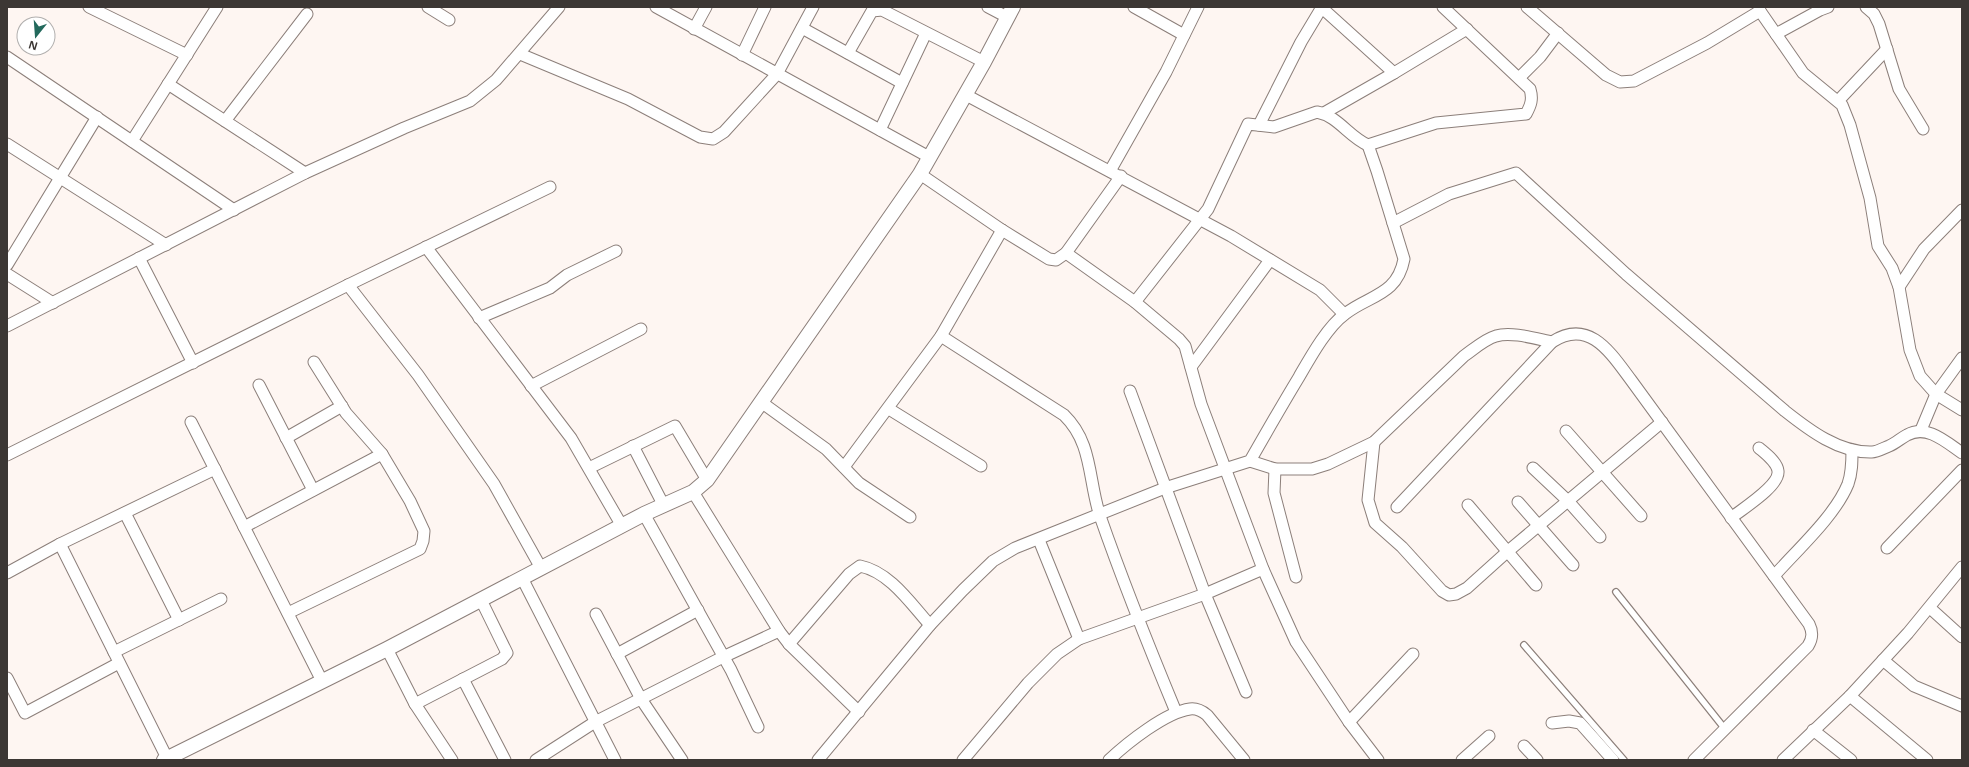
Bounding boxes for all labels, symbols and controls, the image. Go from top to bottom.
north arrow [16,16,56,56]
text: N [26,38,39,55]

